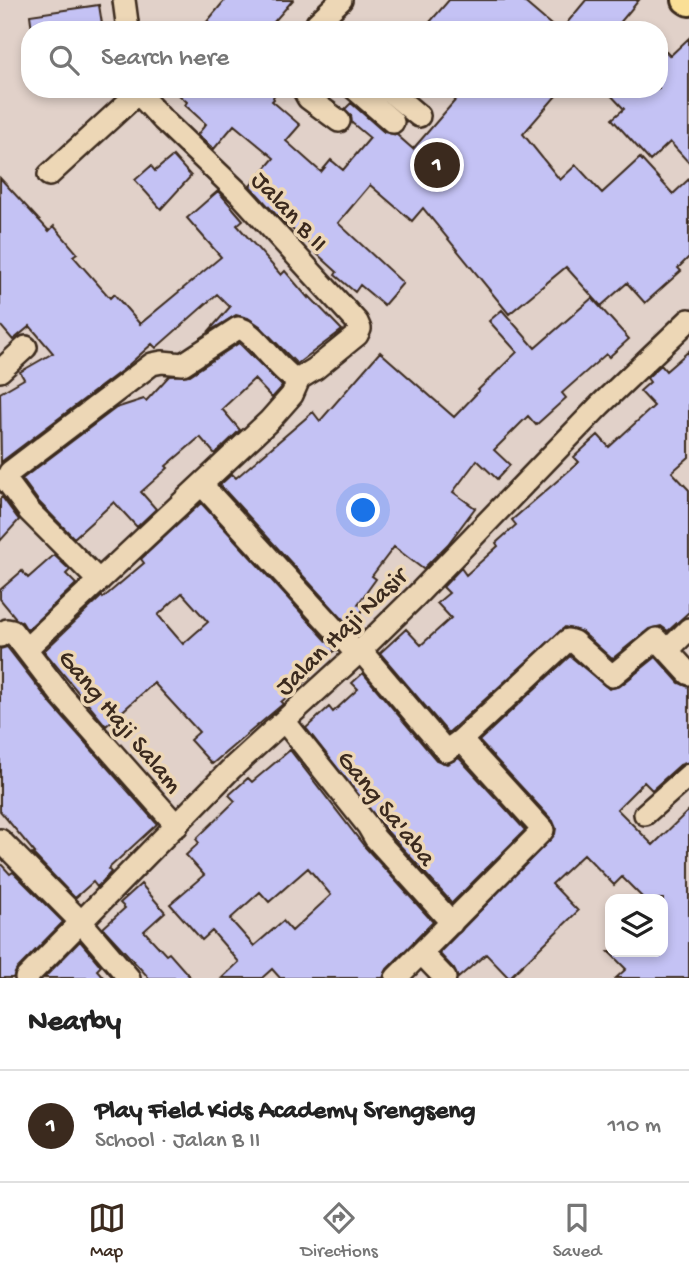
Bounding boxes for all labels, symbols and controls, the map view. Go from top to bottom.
search box [21,21,668,98]
icon: search [45,41,83,79]
text: Search here [101,44,229,75]
pin: 1 [414,139,460,191]
street label: Jalan B II [243,166,333,260]
your location [346,493,380,527]
street label: Jalan Haji Nasir [271,561,418,704]
street label: Gang Haji Salam [50,645,188,801]
street label: Gang Sa'aba [328,746,442,875]
map controls [605,894,668,957]
button: layers [605,894,668,957]
text: Nearby [28,1006,121,1041]
text: Play Field Kids Academy Srengseng [95,1097,476,1128]
text: 1 [46,1113,56,1140]
text: 110 m [608,1113,661,1140]
text: School · Jalan B II [95,1128,260,1155]
tab: Map [88,1199,126,1264]
tab: Directions [301,1199,378,1264]
tab: Saved [553,1199,601,1264]

